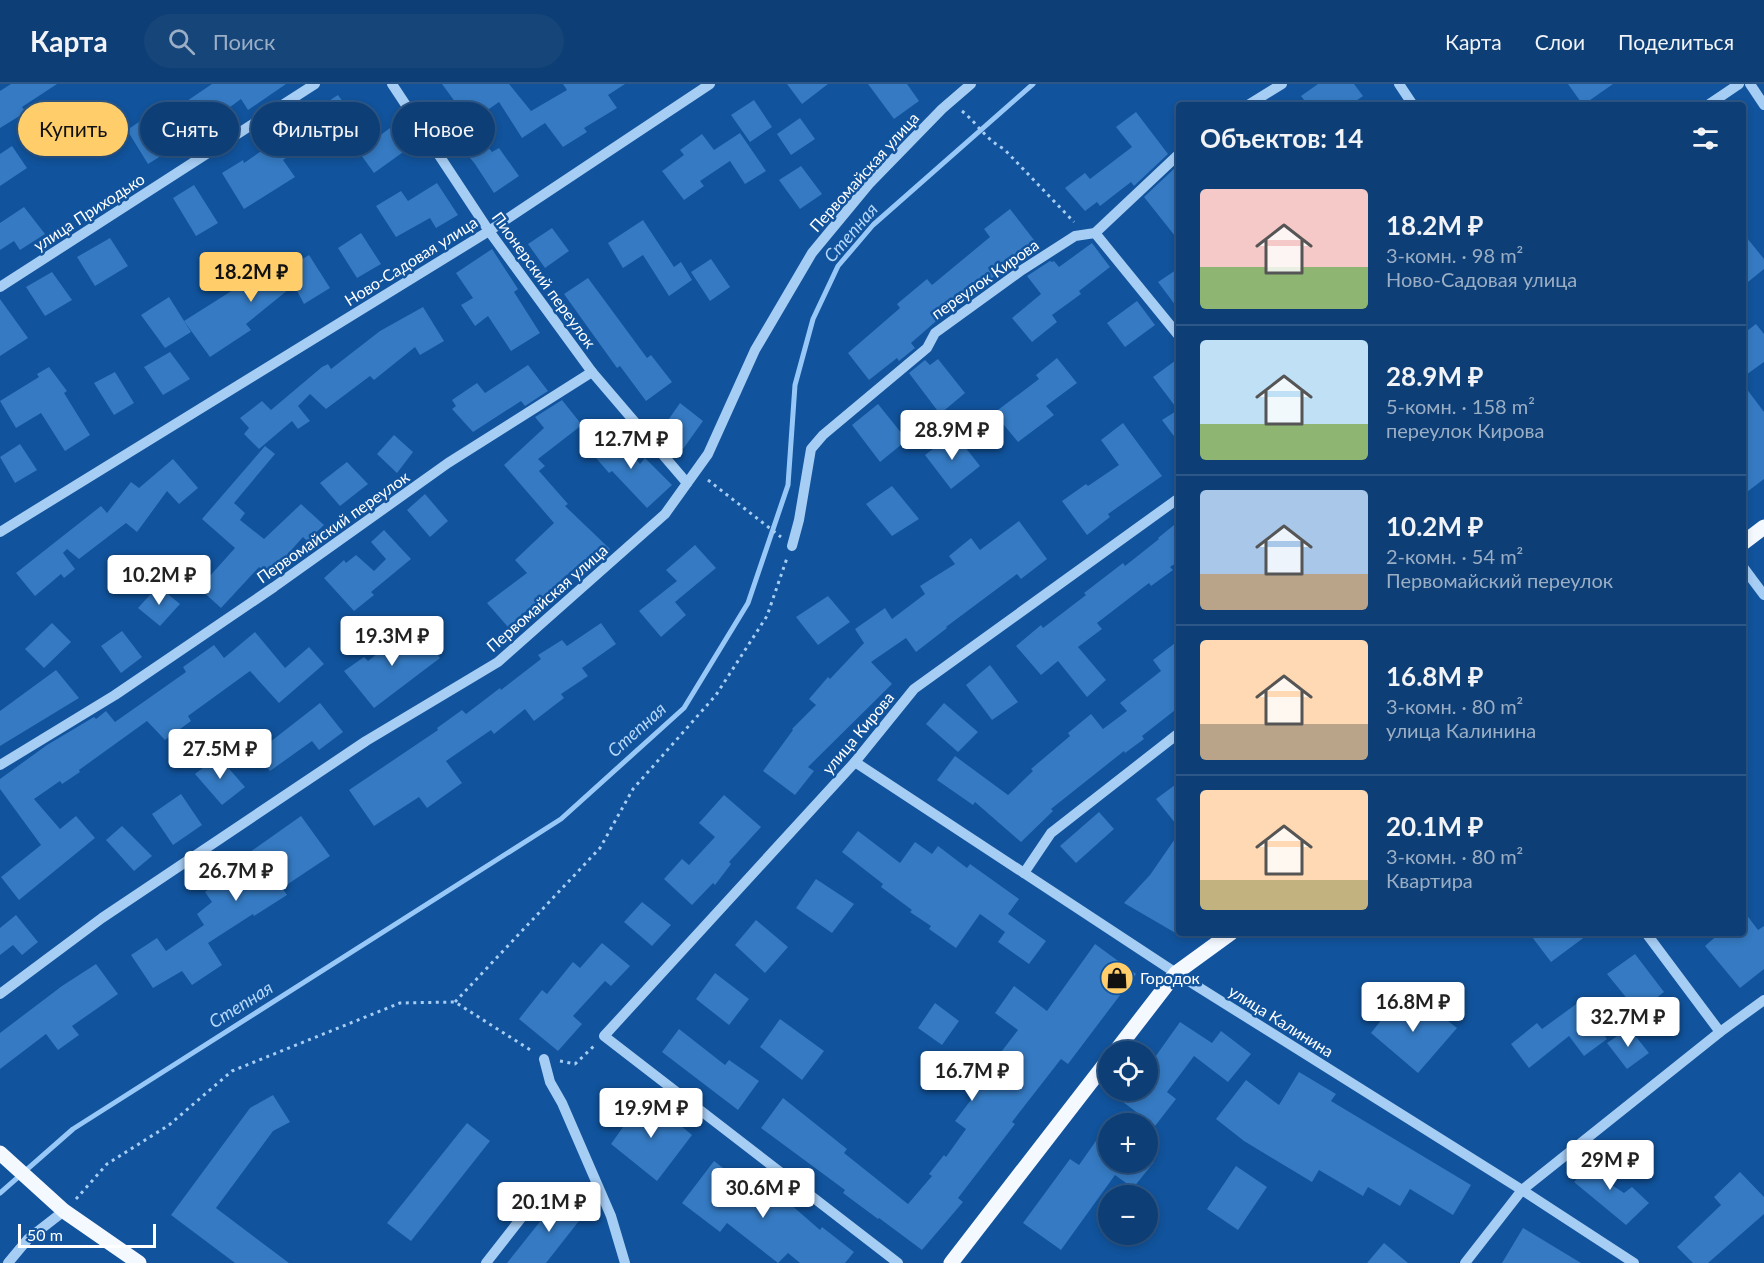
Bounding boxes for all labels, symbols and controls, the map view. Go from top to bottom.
search box [144,14,564,68]
text: Карта [30,24,108,58]
icon: search [165,25,198,58]
text: Поиск [213,28,276,55]
text: Карта [1445,29,1502,54]
text: Слои [1535,29,1585,54]
text: Поделиться [1618,29,1734,54]
chip: Купить [18,102,128,156]
chip: Снять [140,102,239,156]
chip: Фильтры [251,102,380,156]
chip: Новое [392,102,495,156]
street label: Первомайская улица [805,108,922,235]
text: Объектов: 14 [1200,122,1363,154]
icon: filters [1689,122,1722,155]
street label: улица Приходько [30,169,148,255]
water label: Степная [819,198,882,266]
street label: Пионерский переулок [489,208,601,352]
text: 18.2M ₽ [1386,209,1483,241]
street label: Ново-Садовая улица [341,212,481,309]
icon: home [1248,213,1320,285]
street label: переулок Кирова [927,234,1042,323]
text: 3-комн. · 98 m² [1386,243,1523,267]
pin: 18.2M ₽ [196,252,306,303]
text: 18.2M ₽ [214,259,288,283]
text: Ново-Садовая улица [1386,267,1577,291]
text: 28.9M ₽ [1386,360,1483,392]
icon: home [1248,364,1320,436]
text: 5-комн. · 158 m² [1386,394,1535,418]
pin: 28.9M ₽ [897,410,1007,461]
text: 28.9M ₽ [915,417,989,441]
text: переулок Кирова [1386,418,1544,442]
pin: 12.7M ₽ [576,419,686,470]
text: 12.7M ₽ [594,426,668,450]
street label: Первомайский переулок [253,466,413,586]
text: 10.2M ₽ [1386,510,1483,542]
icon: home [1248,514,1320,586]
street label: Первомайская улица [482,540,611,655]
text: 2-комн. · 54 m² [1386,544,1523,568]
pin: 10.2M ₽ [104,555,214,606]
text: 10.2M ₽ [122,562,196,586]
text: Первомайский переулок [1386,568,1613,592]
pin: 19.3M ₽ [337,616,447,667]
text: 19.3M ₽ [355,623,429,647]
text: 16.8M ₽ [1386,660,1483,692]
icon: home [1248,664,1320,736]
street label: улица Кирова [818,688,898,778]
text: 3-комн. · 80 m² [1386,694,1523,718]
water label: Степная [603,697,670,761]
text: улица Калинина [1386,718,1536,742]
pin: 27.5M ₽ [165,729,275,780]
text: 27.5M ₽ [183,736,257,760]
text: 20.1M ₽ [1386,810,1483,842]
icon: home [1248,814,1320,886]
text: 3-комн. · 80 m² [1386,844,1523,868]
pin: 26.7M ₽ [181,851,291,902]
text: 26.7M ₽ [199,858,273,882]
text: Квартира [1386,868,1473,892]
shop icon: Городок [1099,960,1135,996]
place label: Городок [1140,968,1200,987]
water label: Степная [204,976,276,1032]
street label: улица Калинина [1225,981,1337,1060]
pin: 16.8M ₽ [1358,982,1468,1033]
text: 16.8M ₽ [1376,989,1450,1013]
pin: 32.7M ₽ [1573,997,1683,1048]
text: 32.7M ₽ [1591,1004,1665,1028]
map controls [1098,1041,1158,1245]
button: locate [1098,1041,1158,1101]
pin: 16.7M ₽ [917,1051,1027,1102]
text: 16.7M ₽ [935,1058,1009,1082]
pin: 19.9M ₽ [596,1088,706,1139]
text: 19.9M ₽ [614,1095,688,1119]
button: + [1098,1113,1158,1173]
pin: 29M ₽ [1568,1140,1652,1191]
text: 29M ₽ [1581,1147,1639,1171]
pin: 30.6M ₽ [708,1168,818,1219]
text: 30.6M ₽ [726,1175,800,1199]
pin: 20.1M ₽ [494,1182,604,1233]
button: − [1098,1185,1158,1245]
text: 20.1M ₽ [512,1189,586,1213]
scale bar [18,1221,156,1248]
text: 50 m [27,1225,63,1244]

